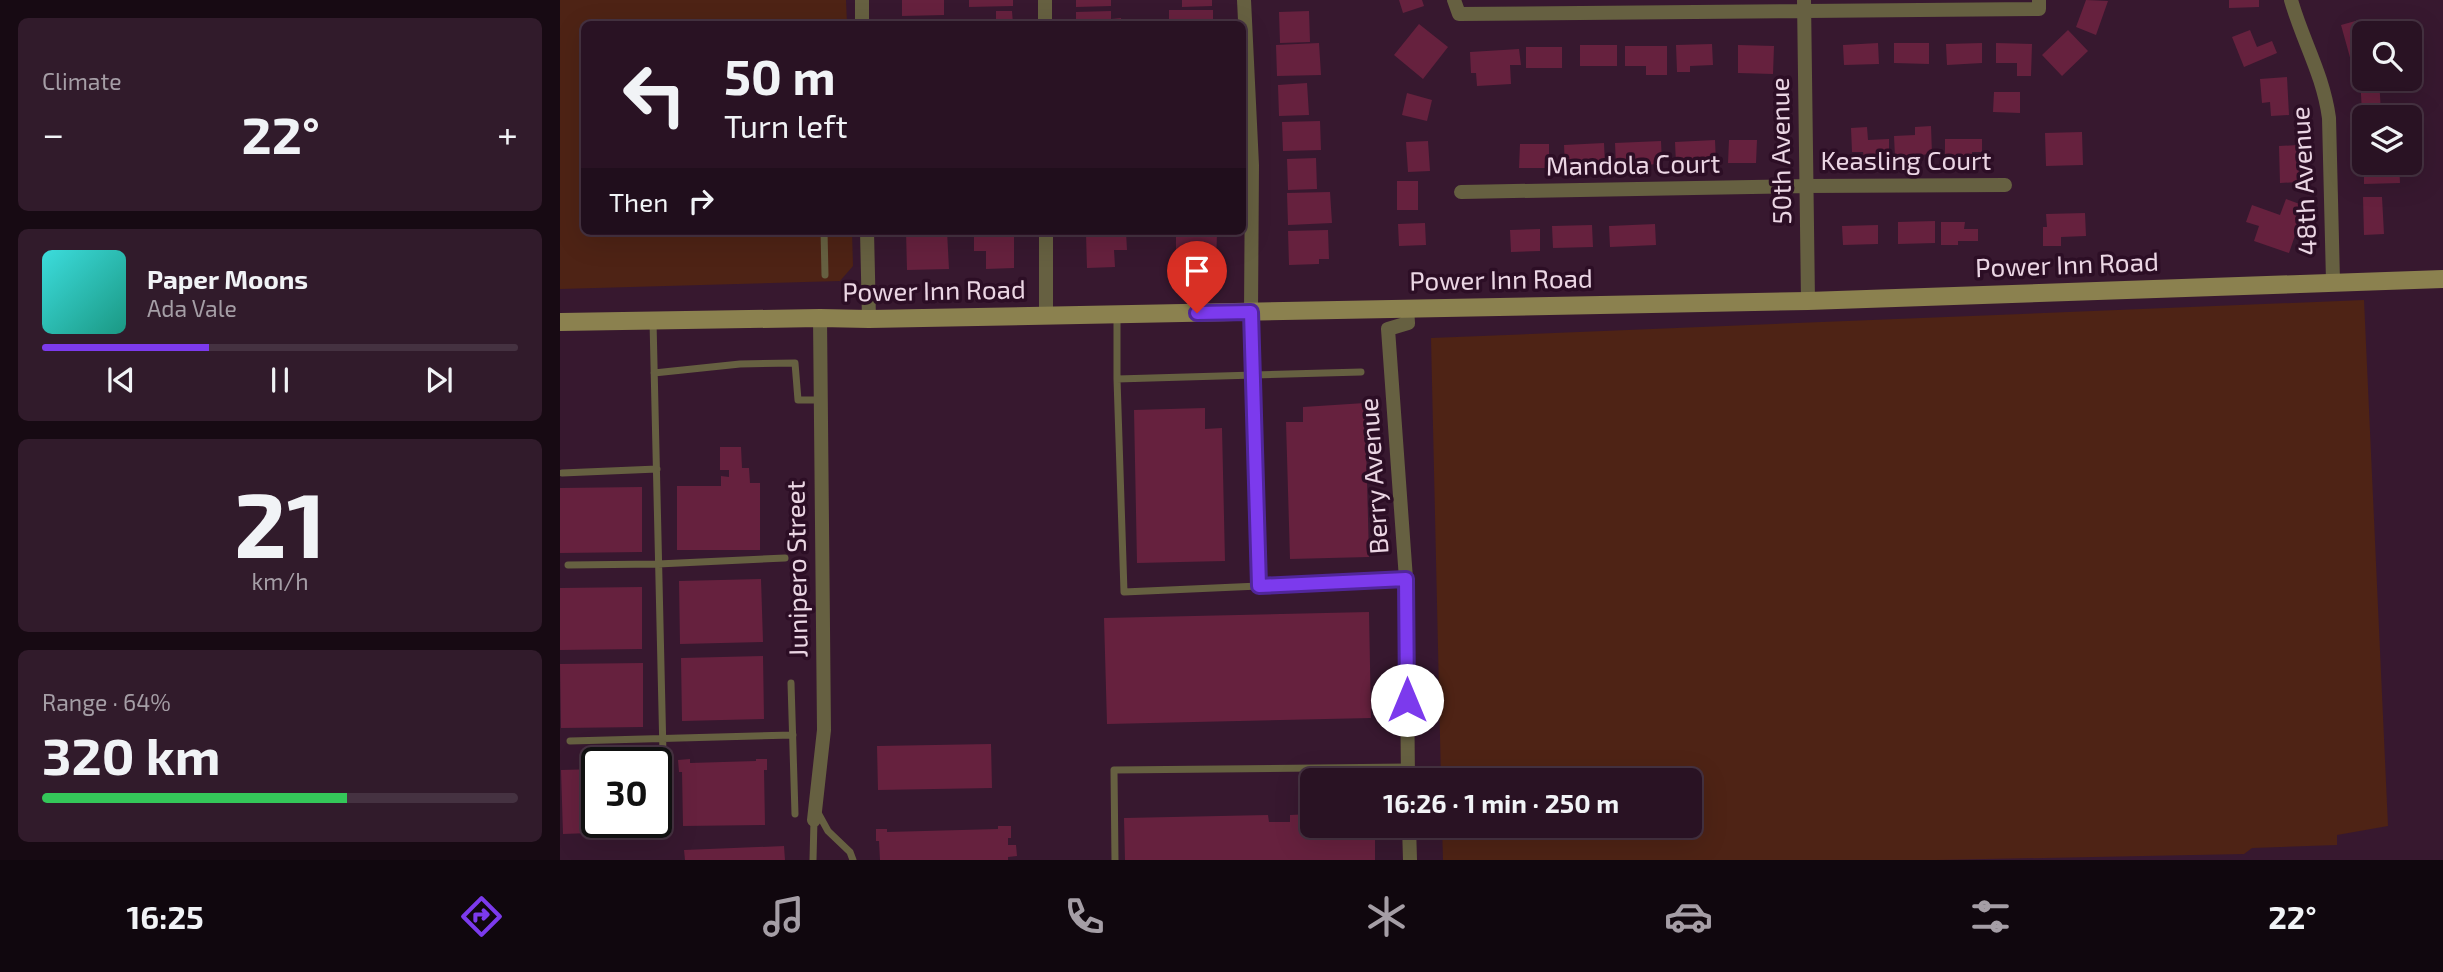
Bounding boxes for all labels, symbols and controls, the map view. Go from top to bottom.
map controls [2352,21,2422,175]
button: search [2352,21,2422,91]
text: 50 m [724,46,836,105]
icon: left [609,49,700,140]
text: Climate [42,67,122,95]
street label: 50th Avenue [1763,77,1796,225]
text: 22° [241,102,320,164]
button: layers [2352,105,2422,175]
text: Turn left [724,106,848,144]
street label: 48th Avenue [2283,106,2322,256]
text: − [42,110,64,156]
text: + [497,110,518,156]
street label: Keasling Court [1821,144,1991,175]
street label: Mandola Court [1546,146,1721,181]
icon: right [682,182,720,220]
text: Then [609,186,668,217]
pin [1167,241,1227,313]
street label: Power Inn Road [1975,245,2159,282]
icon: arrive [1178,252,1216,290]
street label: Power Inn Road [1409,261,1593,296]
text: Paper Moons [147,263,308,294]
street label: Power Inn Road [842,272,1026,307]
text: Ada Vale [147,294,237,322]
icon: previous [102,361,140,399]
icon: pause [261,361,299,399]
icon: next [420,361,458,399]
street label: Berry Avenue [1352,397,1393,555]
text: 21 [234,467,326,576]
street label: Junipero Street [778,480,813,658]
text: km/h [251,567,309,595]
position arrow [1370,663,1444,737]
text: Range · 64% [42,688,171,716]
text: 320 km [42,723,221,785]
speed limit sign: 30 [581,747,672,838]
text: 16:26 · 1 min · 250 m [1383,787,1619,818]
icon: directions [457,892,506,941]
icon: music [759,892,808,941]
icon: phone [1060,892,1109,941]
icon: climate [1362,892,1411,941]
icon: car [1664,892,1713,941]
icon: filters [1966,892,2015,941]
text: 16:25 [126,897,204,935]
text: 22° [2268,897,2316,935]

